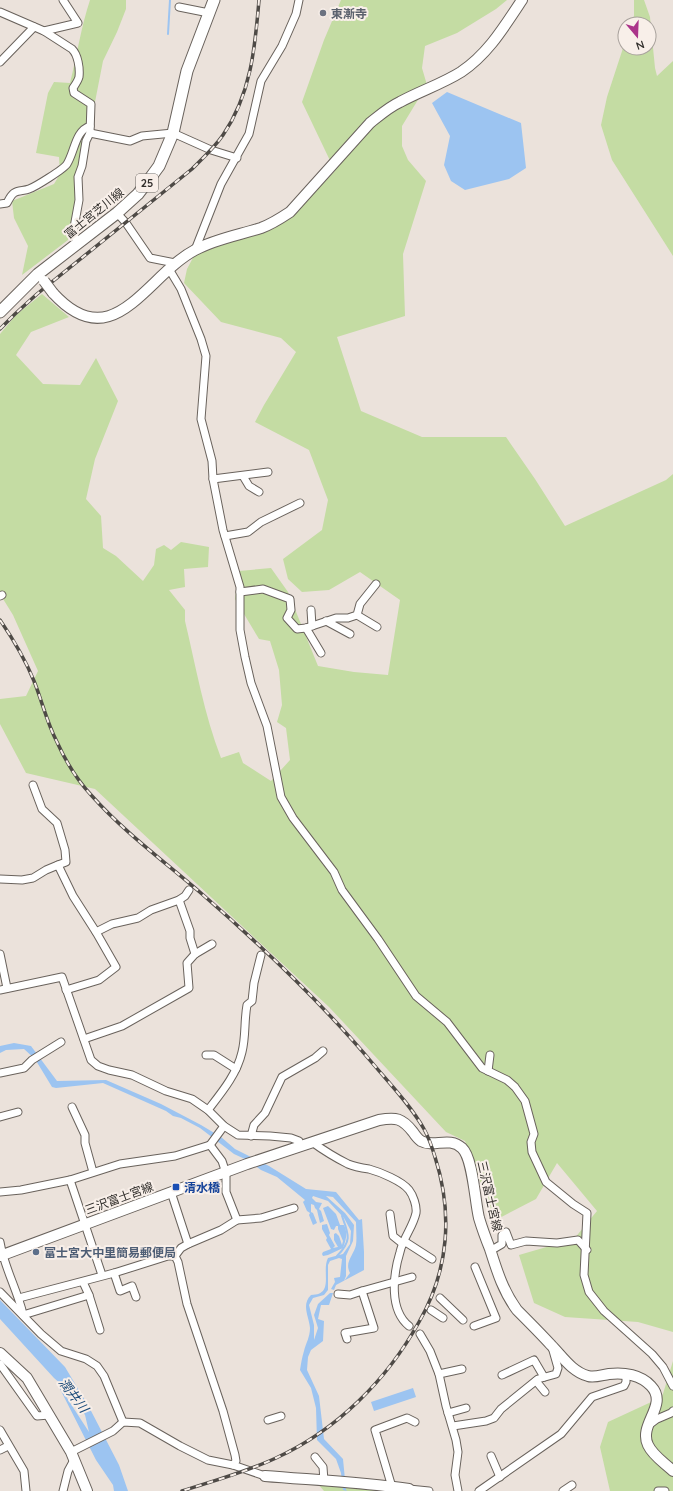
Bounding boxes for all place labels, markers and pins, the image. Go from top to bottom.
place label: 東漸寺 [331,6,367,21]
marker: 東漸寺 [318,8,328,18]
place label: 清水橋 [184,1180,221,1195]
marker: 清水橋 [171,1182,181,1192]
place label: 富士宮大中里簡易郵便局 [44,1245,176,1260]
marker: 富士宮大中里簡易郵便局 [31,1247,41,1257]

